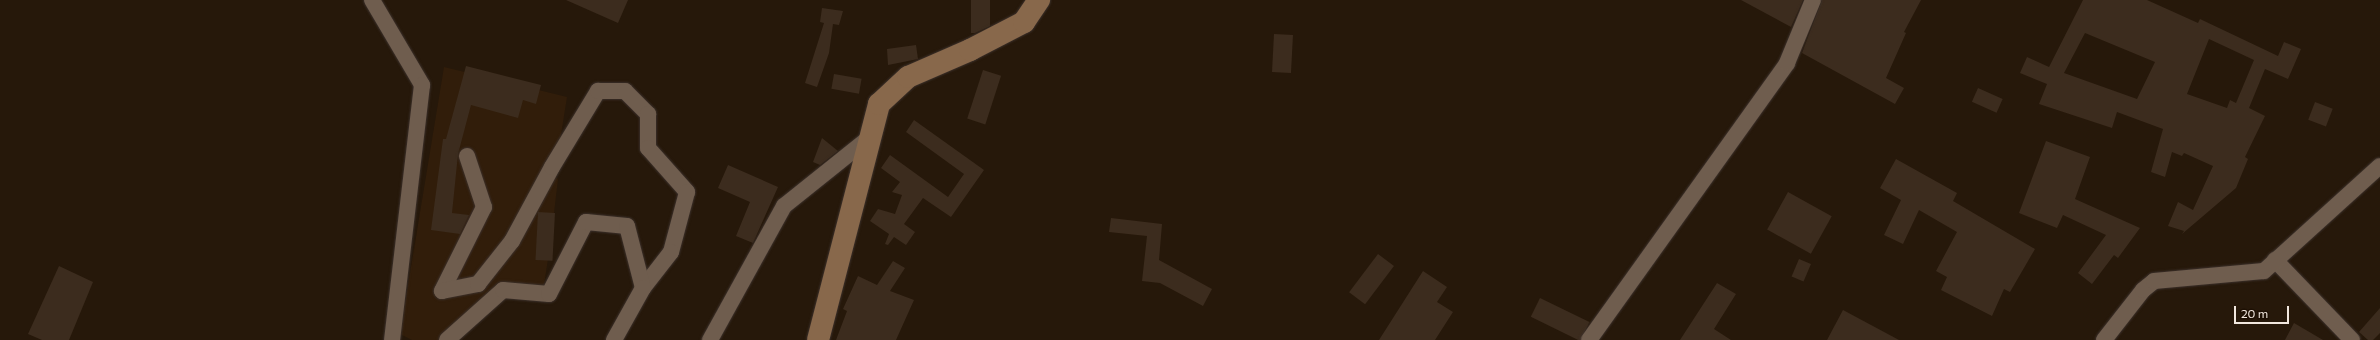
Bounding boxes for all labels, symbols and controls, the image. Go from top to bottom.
scale bar [2236,298,2291,324]
text: 20 m [2241,306,2268,320]

